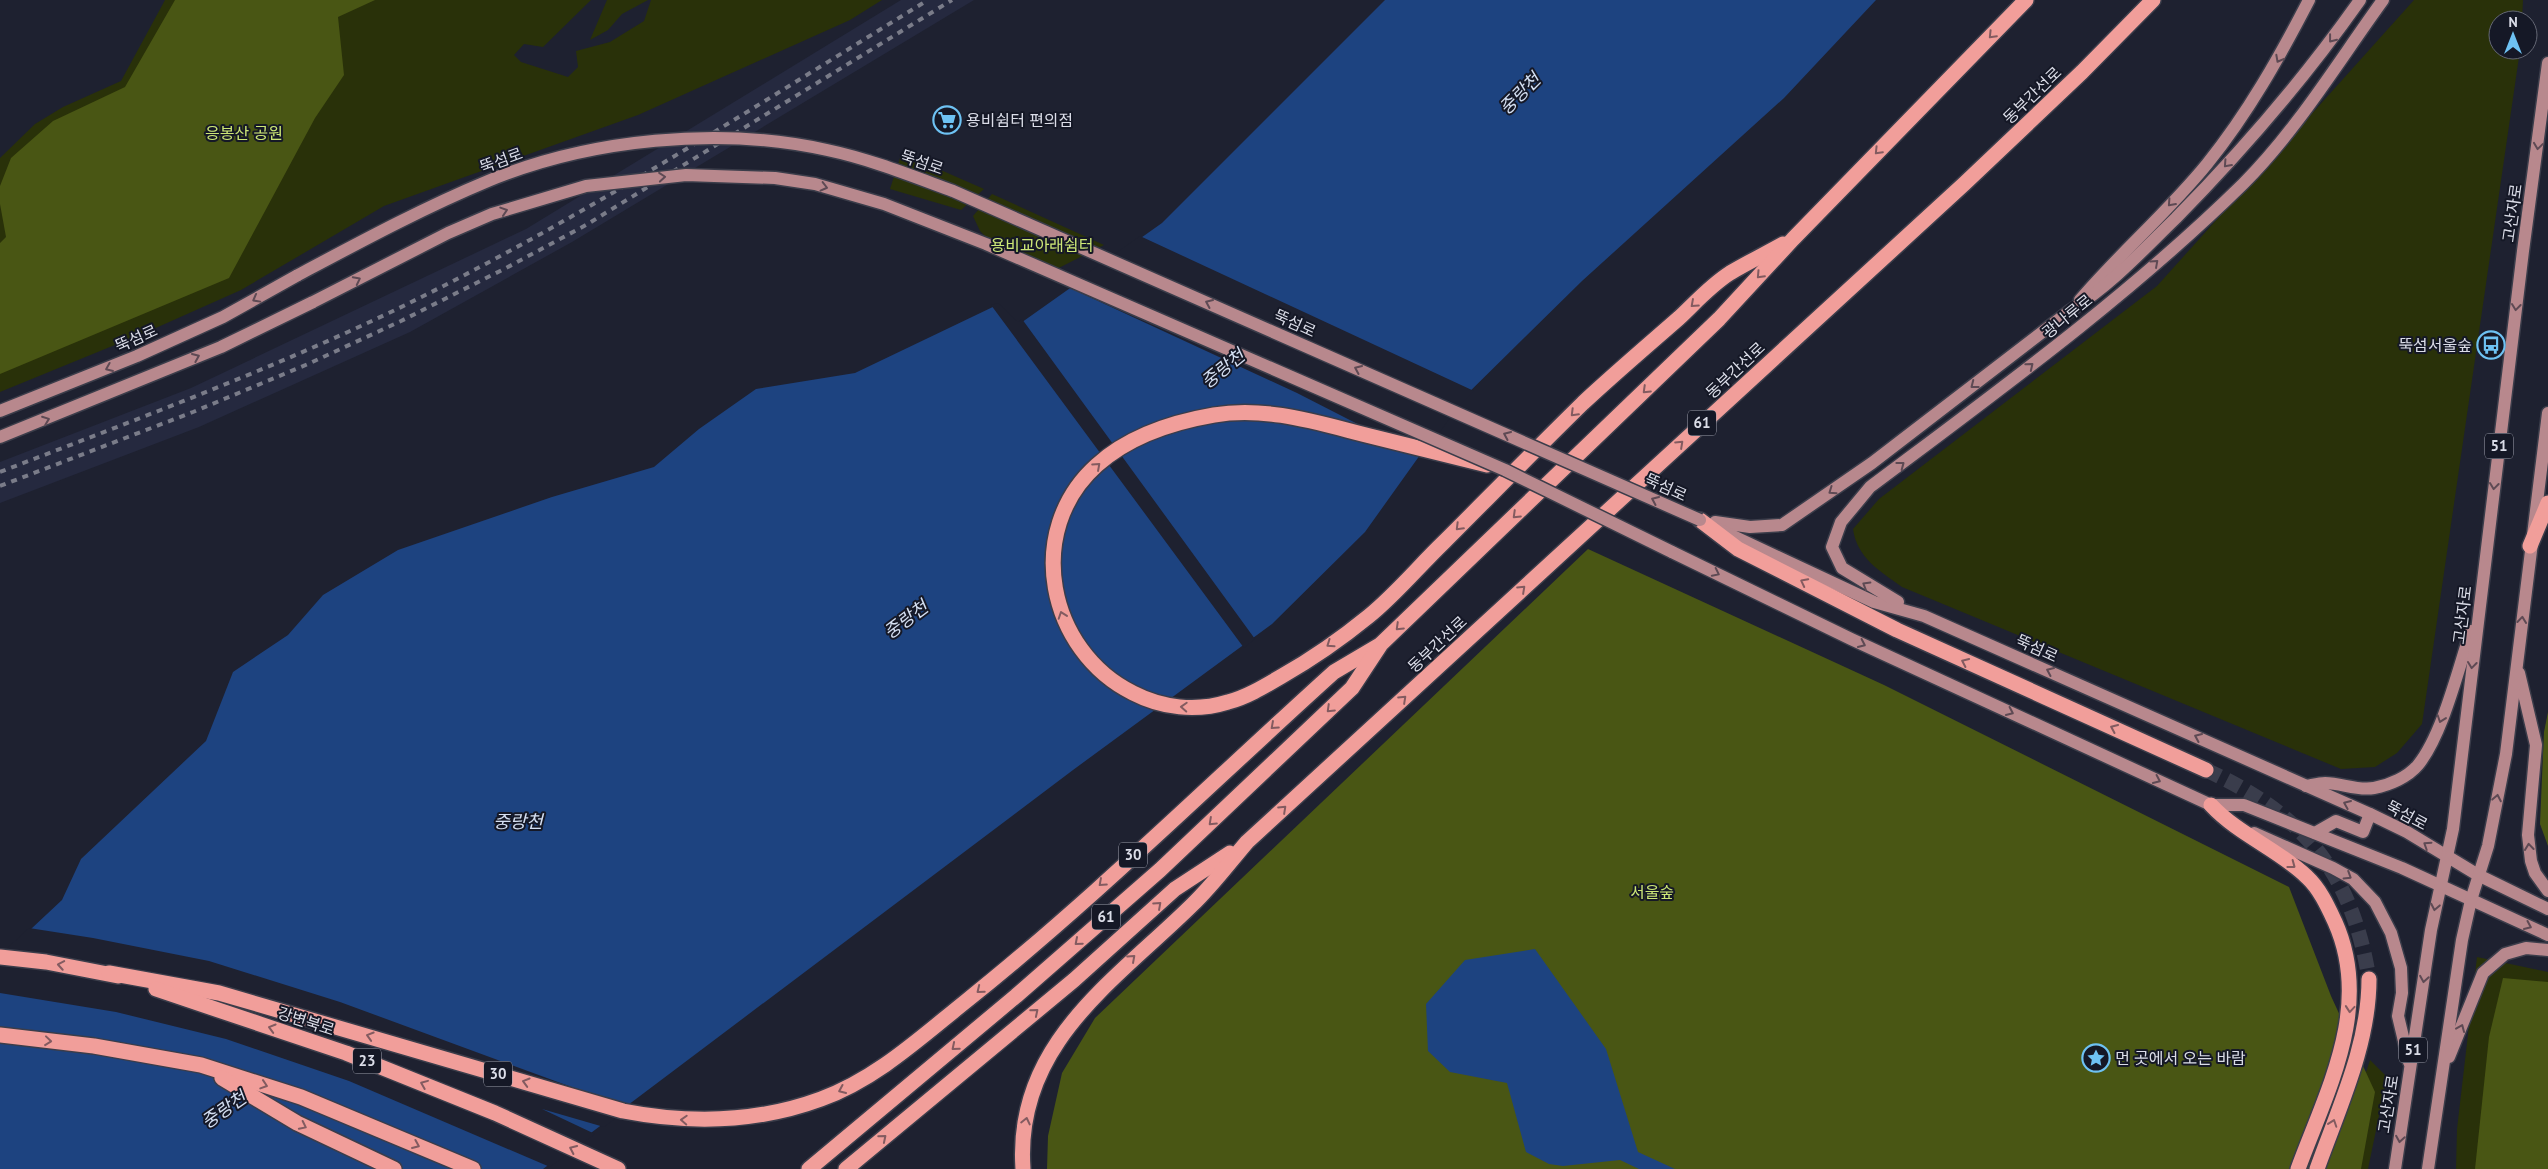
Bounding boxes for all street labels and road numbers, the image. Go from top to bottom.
street label: 동부간선로 [1999,62,2066,128]
street label: 뚝섬로 [477,143,525,177]
street label: 뚝섬로 [898,145,946,179]
street label: 고산자로 [2498,182,2526,244]
street label: 광나루로 [2038,290,2096,342]
street label: 뚝섬로 [1271,305,1319,341]
street label: 뚝섬로 [112,320,160,356]
street label: 동부간선로 [1701,337,1769,402]
road number: 61 [1688,410,1716,436]
road number: 51 [2485,434,2513,458]
street label: 뚝섬로 [1642,469,1690,505]
street label: 고산자로 [2448,584,2476,645]
street label: 동부간선로 [1403,611,1471,676]
street label: 뚝섬로 [2013,630,2061,666]
street label: 뚝섬로 [2383,796,2431,834]
road number: 30 [1119,842,1147,868]
road number: 61 [1092,904,1120,930]
street label: 강변북로 [275,1002,337,1040]
road number: 51 [2399,1038,2427,1062]
road number: 23 [353,1048,381,1074]
road number: 30 [484,1062,512,1086]
street label: 고산자로 [2374,1073,2403,1135]

